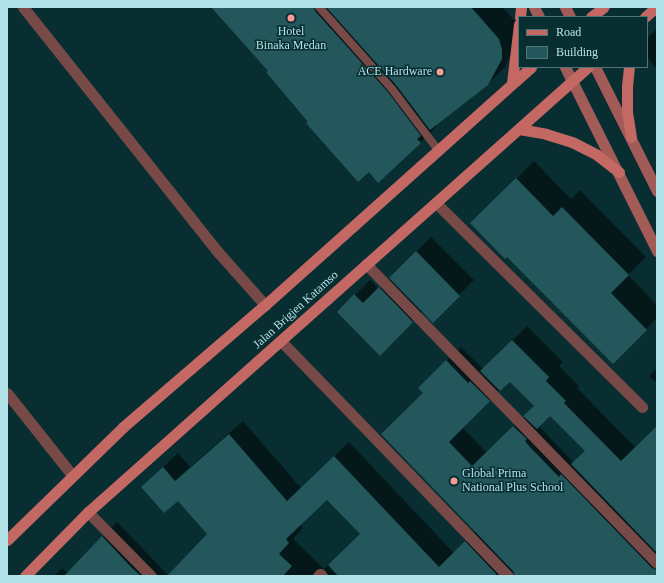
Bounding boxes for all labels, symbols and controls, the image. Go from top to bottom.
marker: Hotel Binaka Medan [286,13,296,23]
legend [518,16,648,68]
place label: Hotel Binaka Medan [256,25,326,53]
text: Road [556,25,581,39]
text: Building [556,45,598,59]
place label: ACE Hardware [358,65,432,79]
marker: ACE Hardware [435,67,445,77]
street label: Jalan Brigjen Katamso [251,268,341,352]
place label: Global Prima National Plus School [462,467,563,495]
marker: Global Prima National Plus School [449,476,459,486]

